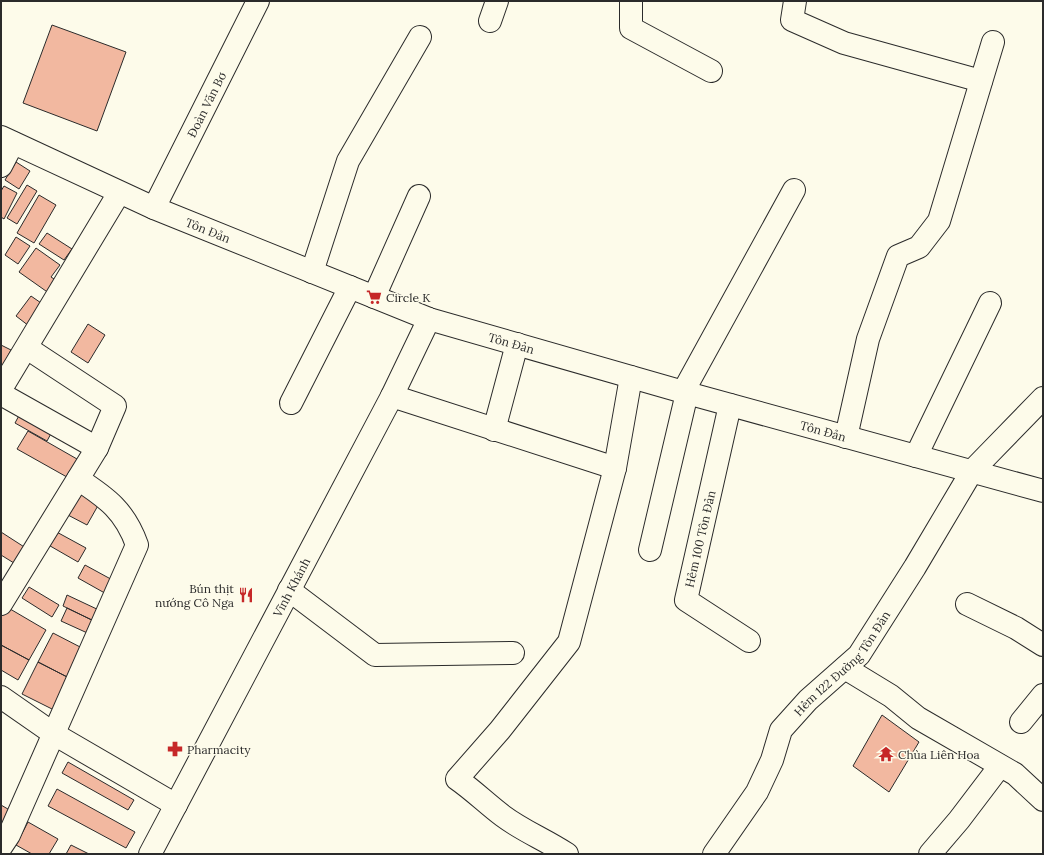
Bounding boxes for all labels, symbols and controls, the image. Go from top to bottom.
street label: Đoàn Văn Bơ [183,69,229,140]
street label: Tôn Đản [183,214,233,246]
supermarket icon: Circle K [365,288,383,306]
place label: Circle K [386,290,431,305]
street label: Tôn Đản [487,329,536,356]
street label: Tôn Đản [799,417,848,444]
street label: Hẻm 100 Tôn Đản [682,489,718,589]
street label: Vĩnh Khánh [269,555,313,620]
place label: Bún thịt nướng Cô Nga [155,581,234,610]
restaurant icon: Bún thịt nướng Cô Nga [237,586,255,604]
street label: Hẻm 122 Đường Tôn Đản [790,608,893,719]
pharmacy icon: Pharmacity [166,740,184,758]
place label: Pharmacity [187,742,251,757]
temple icon: Chùa Liên Hoa [877,745,895,763]
place label: Chùa Liên Hoa [898,747,980,762]

